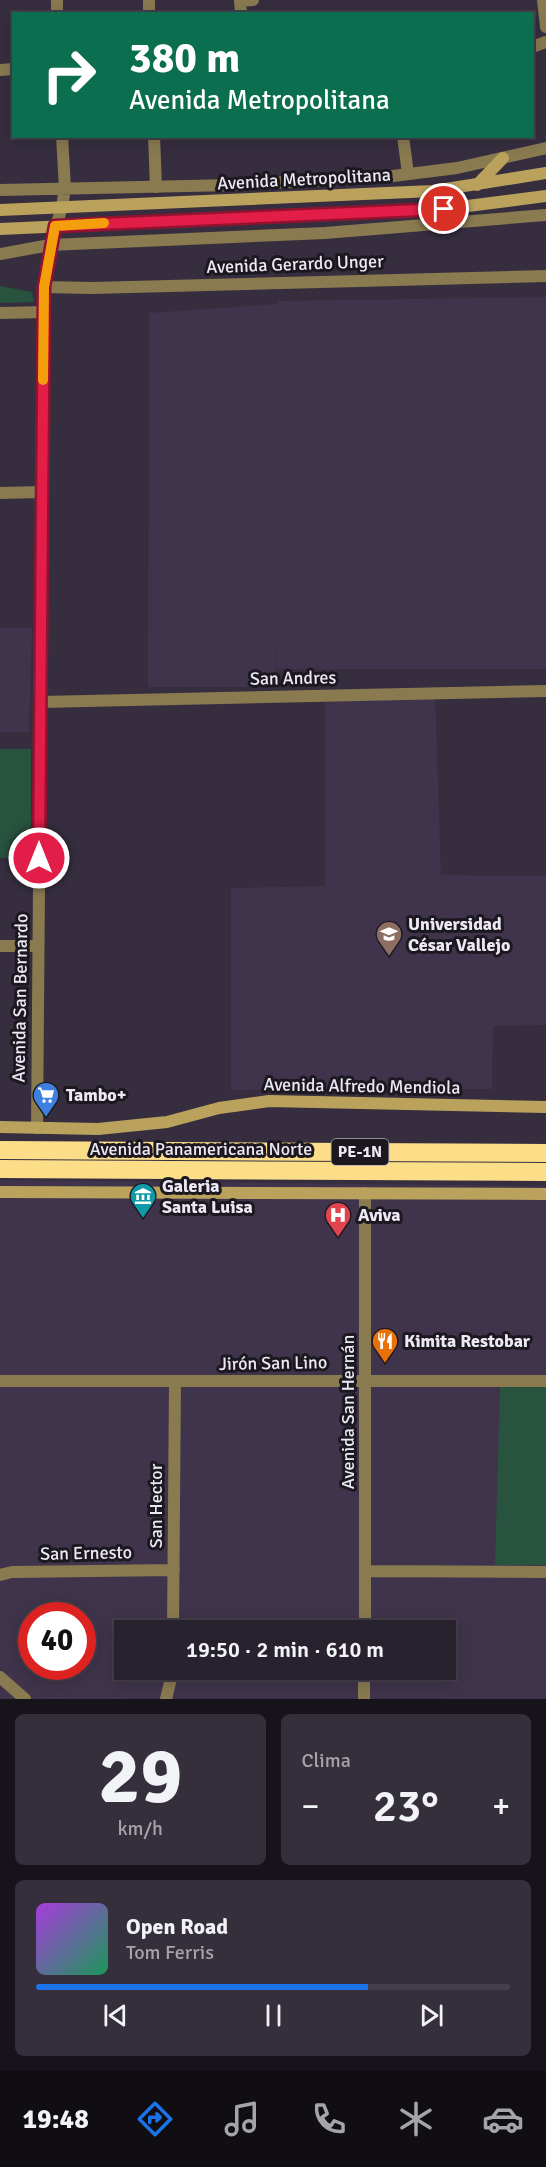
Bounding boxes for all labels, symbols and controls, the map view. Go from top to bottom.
text: 380 m [129,33,240,84]
icon: right [30,36,108,114]
text: Avenida Metropolitana [129,84,390,117]
street label: Avenida Metropolitana [217,163,391,195]
pin [418,183,469,234]
icon: arrive [427,192,460,225]
street label: Avenida Gerardo Unger [206,250,384,278]
street label: San Andres [250,666,337,690]
position arrow [7,826,71,890]
street label: Avenida San Bernardo [8,913,32,1083]
place label: Universidad César Vallejo [408,913,510,956]
school or university icon: Universidad César Vallejo [374,919,404,957]
street label: Avenida Alfredo Mendiola [263,1073,461,1099]
supermarket icon: Tambo+ [31,1080,61,1118]
place label: Tambo+ [66,1084,126,1106]
street label: Avenida Panamericana Norte [90,1138,312,1160]
road number: PE-1N [332,1139,388,1165]
place label: Galeria Santa Luisa [162,1175,253,1218]
museum icon: Galeria Santa Luisa [128,1181,158,1219]
hospital icon: Aviva [323,1200,353,1238]
place label: Aviva [358,1204,400,1226]
restaurant icon: Kimita Restobar [370,1326,400,1364]
place label: Kimita Restobar [404,1330,531,1352]
street label: Avenida San Hernán [337,1335,359,1489]
street label: Jirón San Lino [219,1351,327,1375]
street label: San Hector [145,1463,167,1548]
street label: San Ernesto [40,1541,132,1565]
speed limit sign: 40 [18,1602,96,1680]
text: 19:50 · 2 min · 610 m [186,1636,384,1663]
text: 29 [98,1729,182,1825]
text: Clima [302,1748,351,1773]
text: 23° [373,1779,439,1834]
text: − [302,1786,319,1827]
text: + [492,1786,510,1827]
text: km/h [118,1816,163,1841]
text: Open Road [126,1913,228,1940]
text: Tom Ferris [126,1940,214,1965]
icon: previous [99,1999,132,2032]
icon: pause [257,1999,290,2032]
icon: next [415,1999,448,2032]
icon: directions [134,2098,176,2140]
icon: music [221,2098,263,2140]
icon: phone [308,2098,350,2140]
icon: climate [395,2098,437,2140]
icon: car [482,2098,524,2140]
text: 19:48 [22,2103,89,2136]

